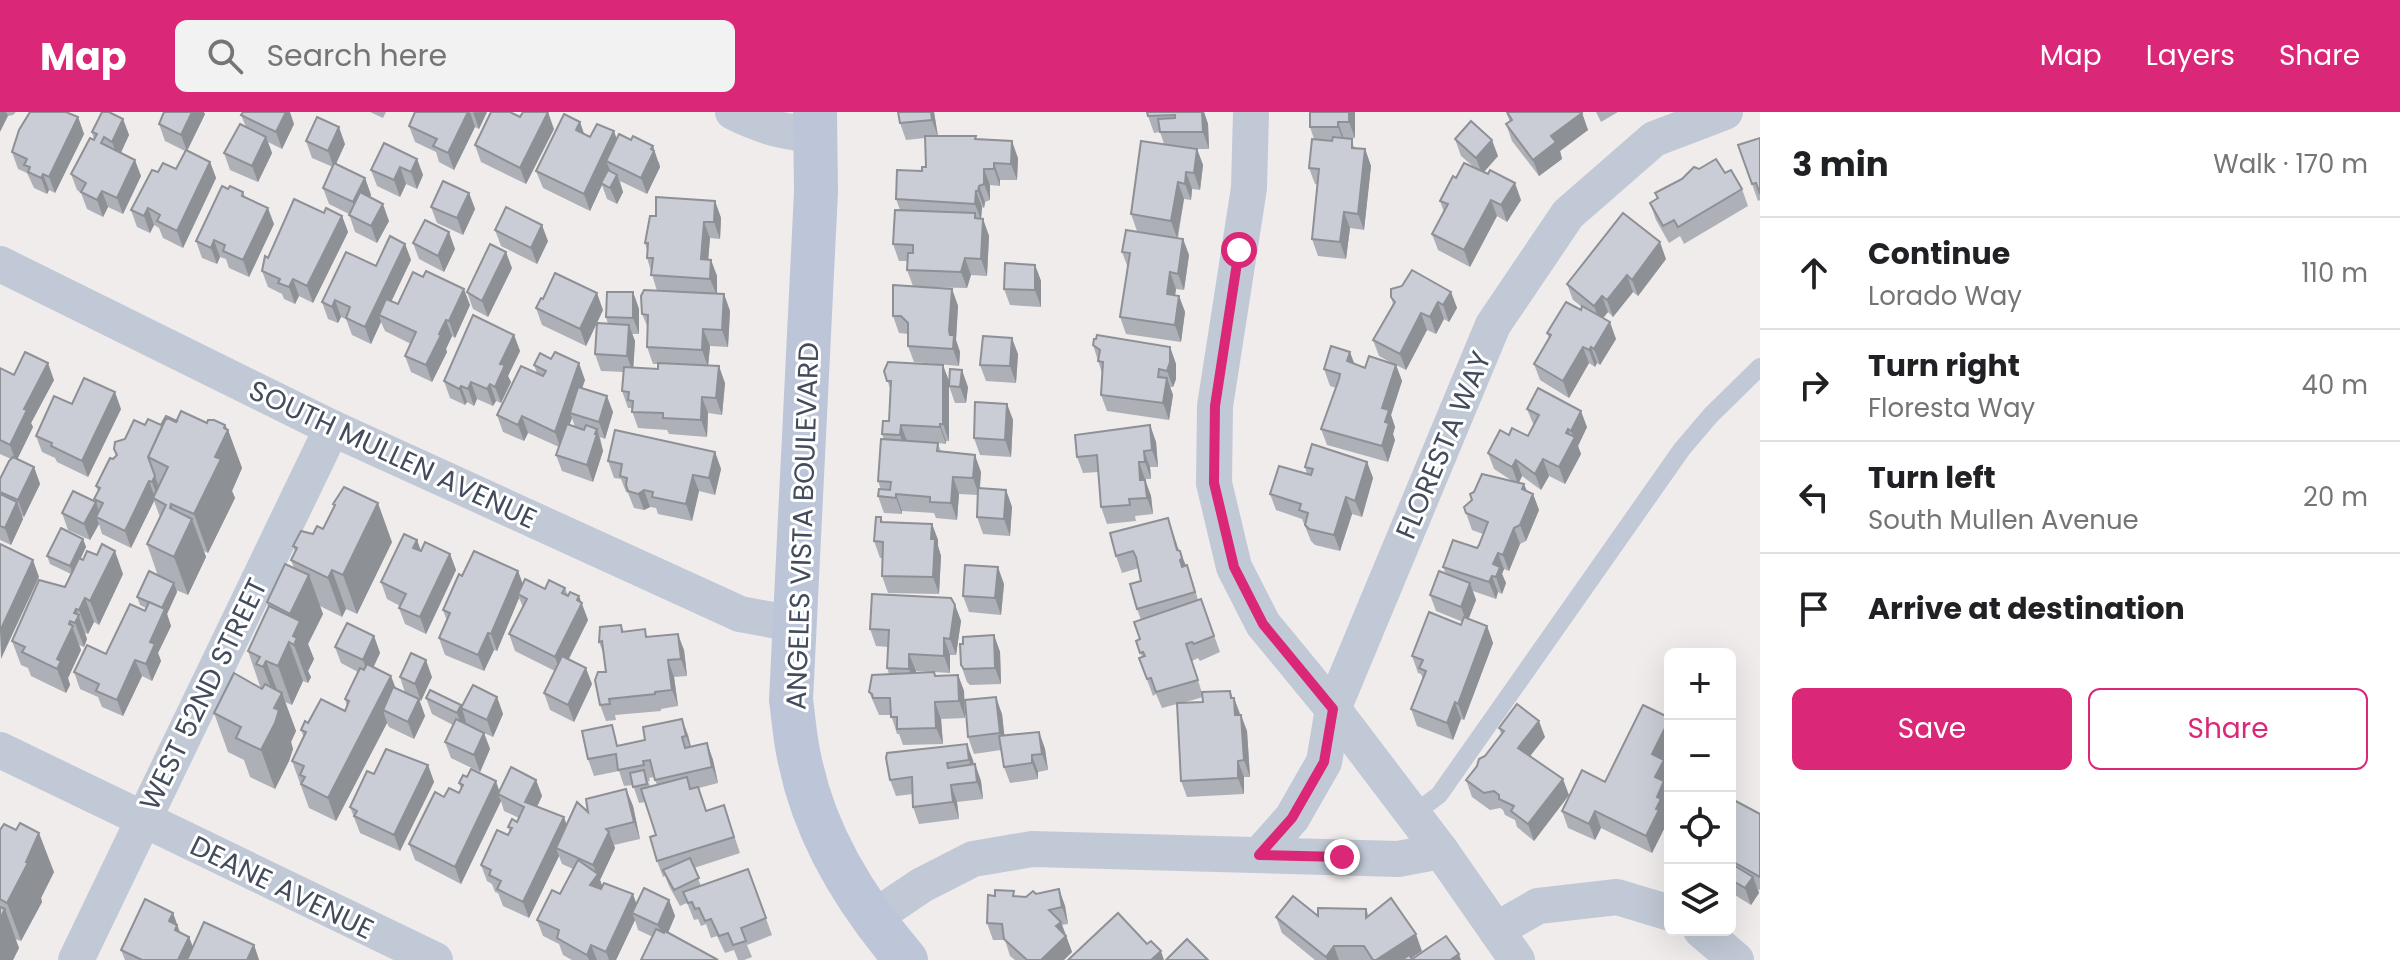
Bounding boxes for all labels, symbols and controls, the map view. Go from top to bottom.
search box [175,20,735,92]
text: Map [40,30,127,83]
icon: search [203,34,247,78]
text: Search here [267,34,447,77]
text: Map [2040,36,2102,75]
text: Layers [2146,36,2235,75]
text: Share [2279,36,2360,75]
text: 3 min [1792,140,1889,188]
text: Walk · 170 m [2213,146,2368,182]
route start [1221,232,1257,268]
text: Continue [1868,232,2010,275]
icon: ahead [1792,251,1836,295]
text: 110 m [2301,255,2368,291]
text: Lorado Way [1868,278,2022,314]
street label: ANGELES VISTA BOULEVARD [777,341,828,711]
text: Turn right [1868,344,2020,387]
street label: FLORESTA WAY [1386,345,1501,545]
icon: right [1792,363,1836,407]
text: 40 m [2302,367,2368,403]
street label: SOUTH MULLEN AVENUE [243,371,543,538]
text: Floresta Way [1868,390,2035,426]
text: Turn left [1868,456,1996,499]
icon: left [1792,475,1836,519]
text: 20 m [2303,479,2368,515]
text: South Mullen Avenue [1868,502,2139,538]
street label: WEST 52ND STREET [130,572,277,817]
icon: arrive [1792,587,1836,631]
text: Arrive at destination [1868,587,2185,630]
map controls [1664,648,1736,936]
button: + [1664,648,1736,720]
button: Save [1792,688,2072,770]
button: Share [2088,688,2368,770]
button: − [1664,720,1736,792]
button: locate [1664,792,1736,864]
street label: DEANE AVENUE [184,826,380,949]
route end [1324,839,1360,875]
button: layers [1664,864,1736,936]

